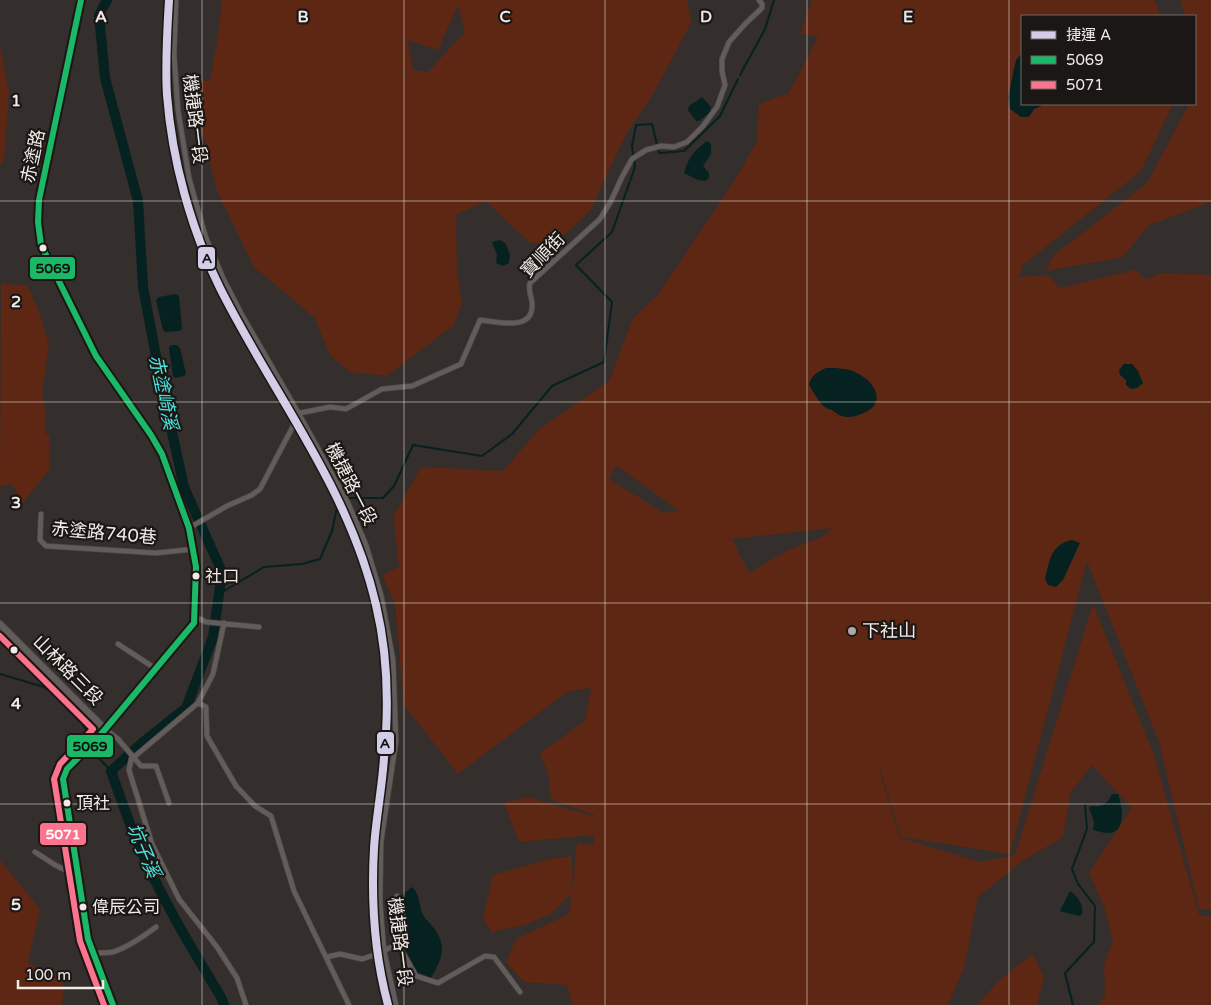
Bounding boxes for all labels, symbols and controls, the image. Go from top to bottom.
text: A [95,7,107,27]
text: B [297,7,309,27]
text: C [499,7,511,27]
text: D [700,7,712,27]
text: E [903,7,913,27]
legend [1021,15,1196,105]
text: 捷運 A [1066,26,1111,44]
text: 5069 [1066,51,1104,69]
street label: 機捷路一段 [179,73,211,165]
text: 5071 [1066,76,1104,94]
text: 1 [11,91,21,111]
street label: 赤塗路 [17,127,49,185]
street label: 寶順街 [516,228,570,282]
unlabelled marker [38,243,48,253]
line badge: A [197,246,216,270]
text: A [202,250,213,267]
line badge: 5069 [29,256,76,280]
text: 5069 [35,260,71,277]
text: 2 [11,292,21,312]
water label: 赤塗崎溪 [144,353,182,435]
street label: 機捷路一段 [321,439,381,529]
text: 3 [11,493,21,513]
street label: 赤塗路740巷 [50,517,158,549]
place label: 社口 [205,566,239,587]
marker: 社口 [191,571,201,581]
place label: 下社山 [862,620,916,642]
marker: 下社山 [846,625,858,637]
street label: 山林路三段 [28,630,108,710]
unlabelled marker [9,645,19,655]
text: 4 [11,694,21,714]
line badge: A [376,731,395,755]
line badge: 5069 [66,734,114,758]
text: A [380,735,391,752]
text: 5069 [72,738,108,755]
place label: 頂社 [76,793,110,814]
marker: 頂社 [62,798,72,808]
water label: 坑子溪 [122,820,166,884]
line badge: 5071 [39,822,87,846]
text: 5071 [45,826,81,843]
text: 5 [11,895,21,915]
street label: 機捷路一段 [384,896,416,988]
place label: 偉辰公司 [92,897,160,918]
marker: 偉辰公司 [78,902,88,912]
scale bar [18,958,102,990]
text: 100 m [25,966,71,984]

